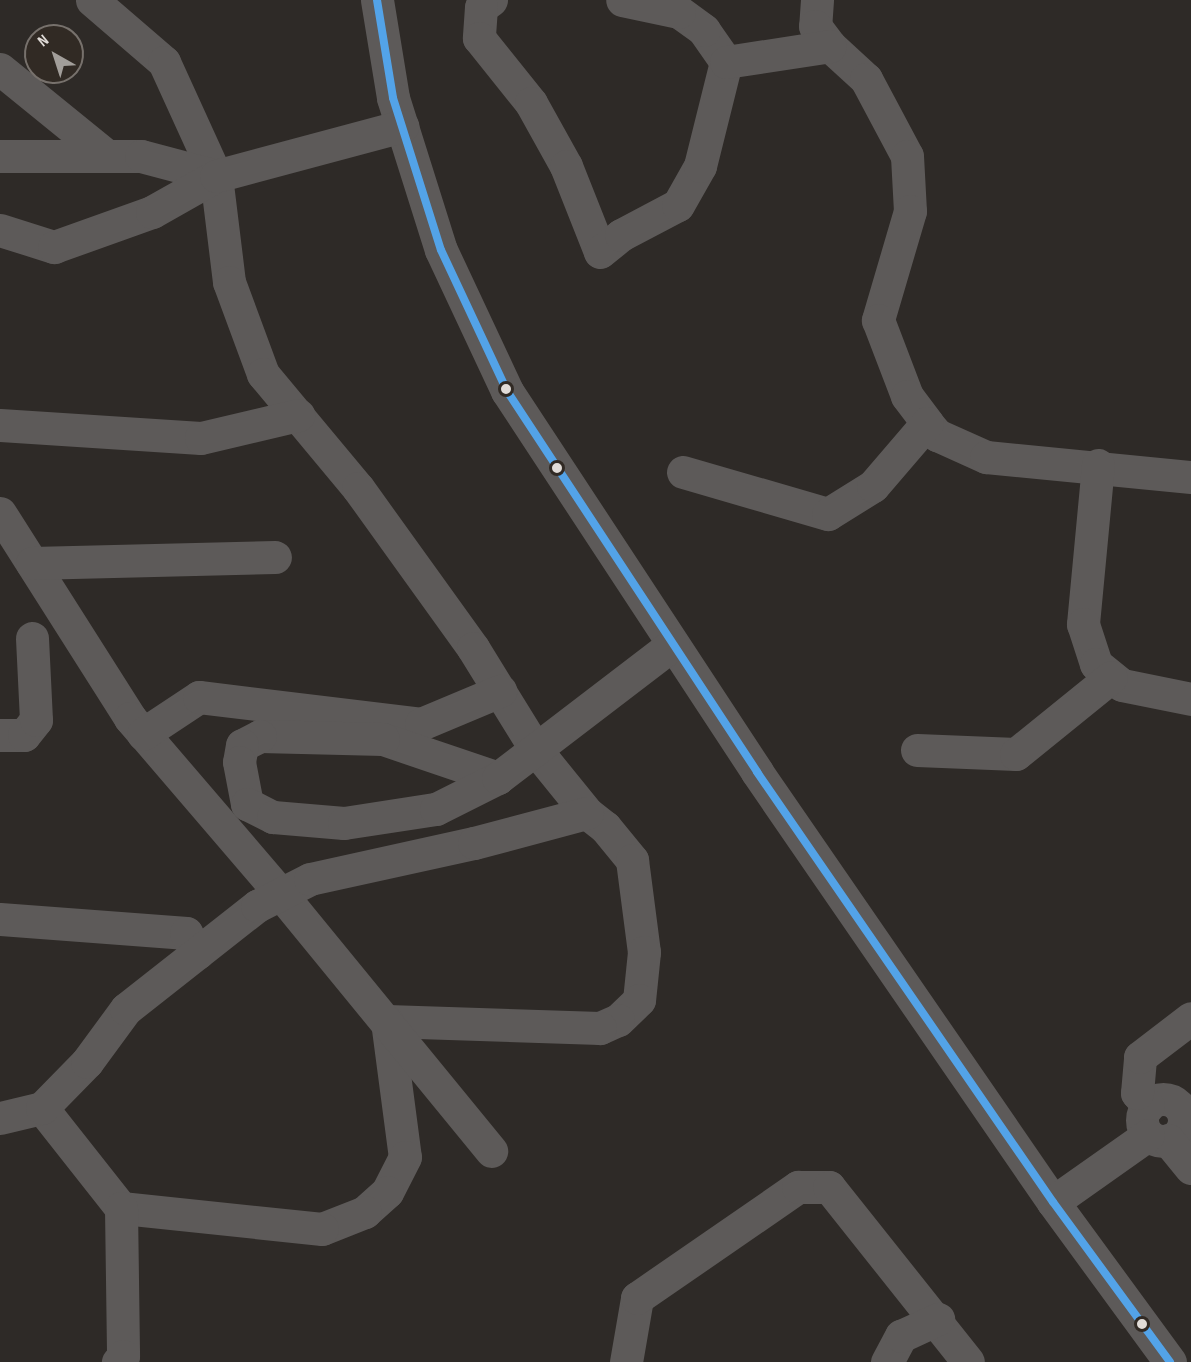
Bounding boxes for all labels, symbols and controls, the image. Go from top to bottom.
north arrow [24,24,84,84]
text: N [34,31,53,51]
unlabelled marker [500,383,512,395]
unlabelled marker [551,462,563,474]
unlabelled marker [1136,1318,1148,1330]

